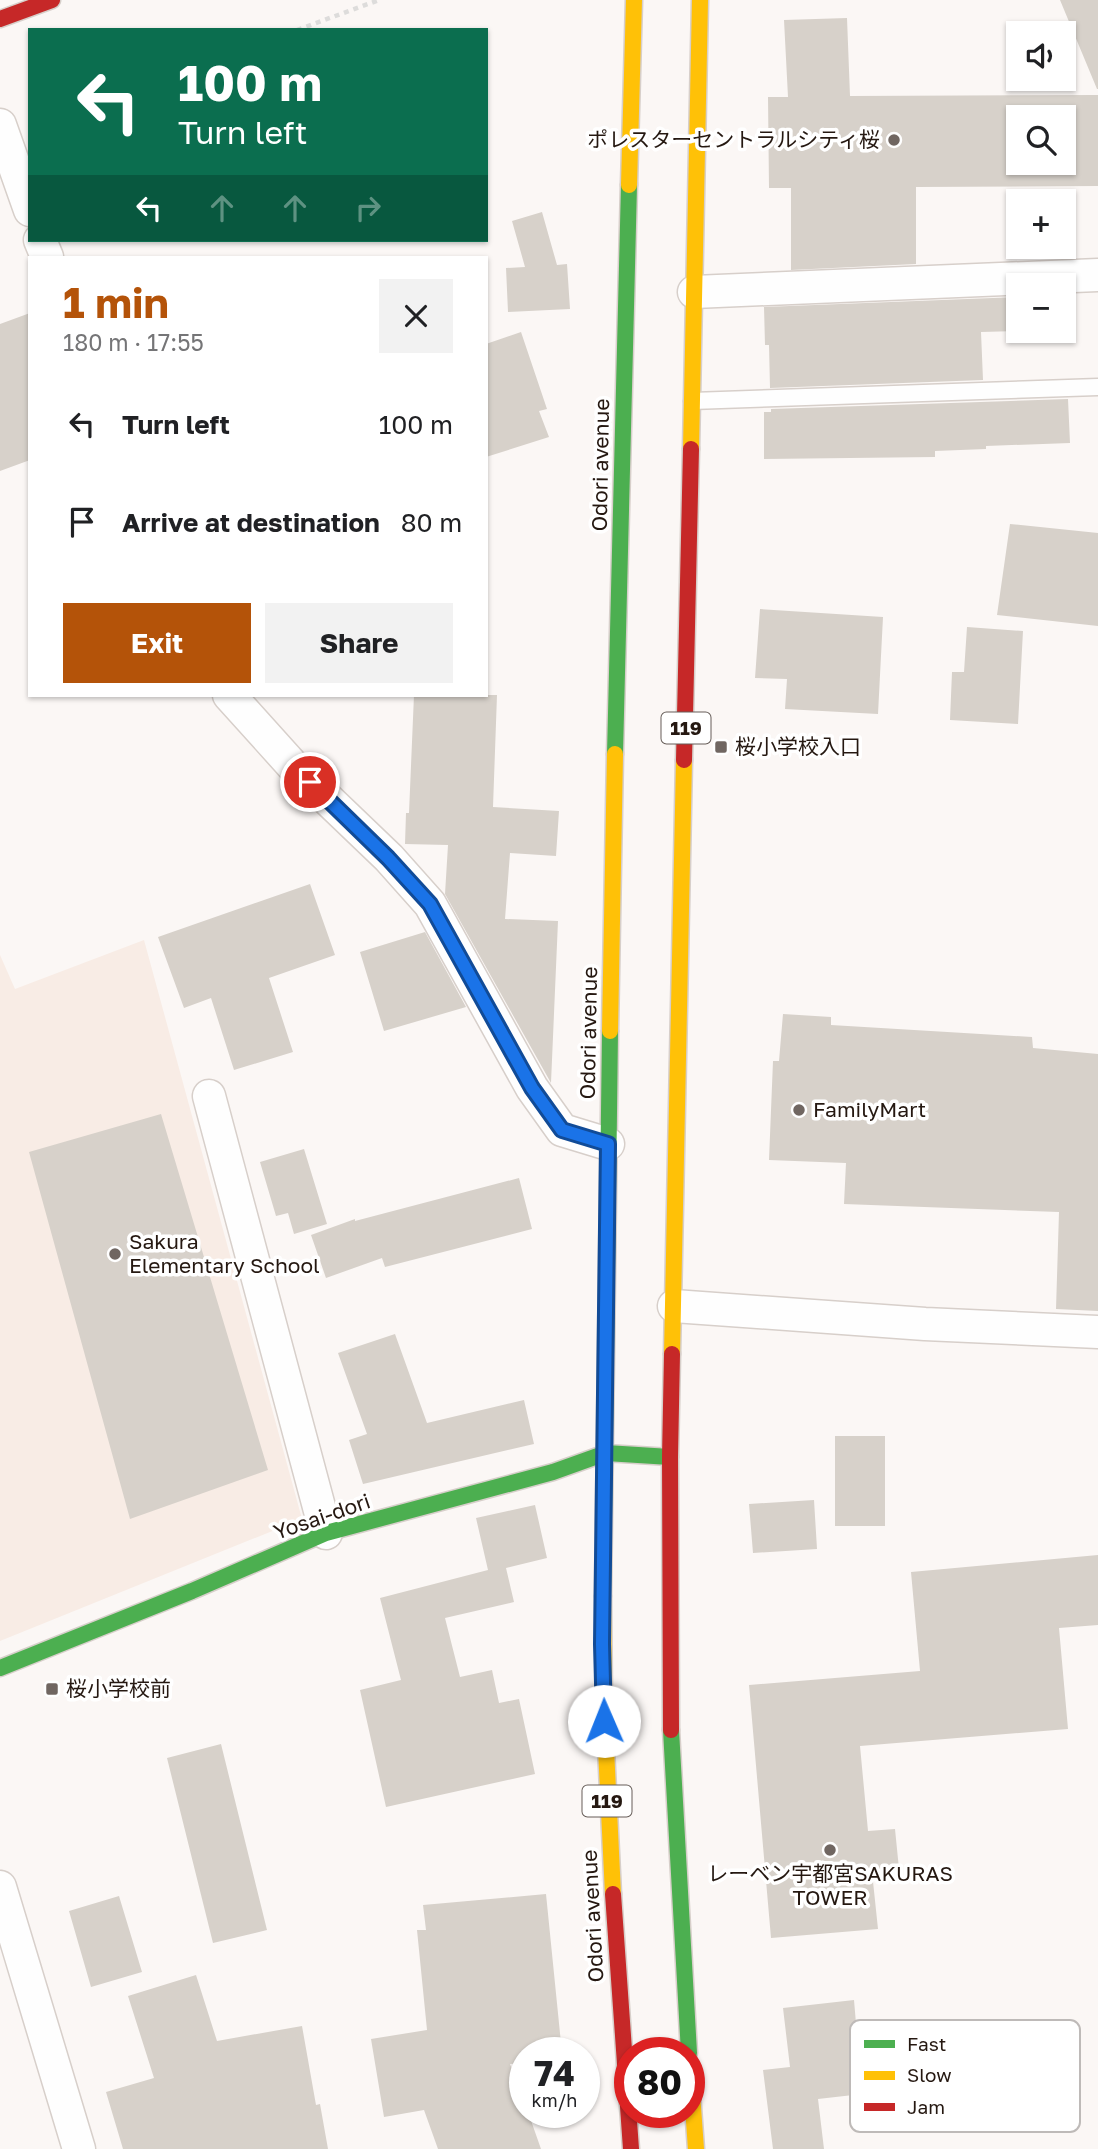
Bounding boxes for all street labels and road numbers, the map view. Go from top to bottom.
street label: Odori avenue [586,398,614,532]
road number: 119 [662,712,710,744]
street label: Odori avenue [574,966,602,1100]
street label: Yosai-dori [270,1487,373,1545]
road number: 119 [582,1786,632,1816]
street label: Odori avenue [576,1849,608,1983]

